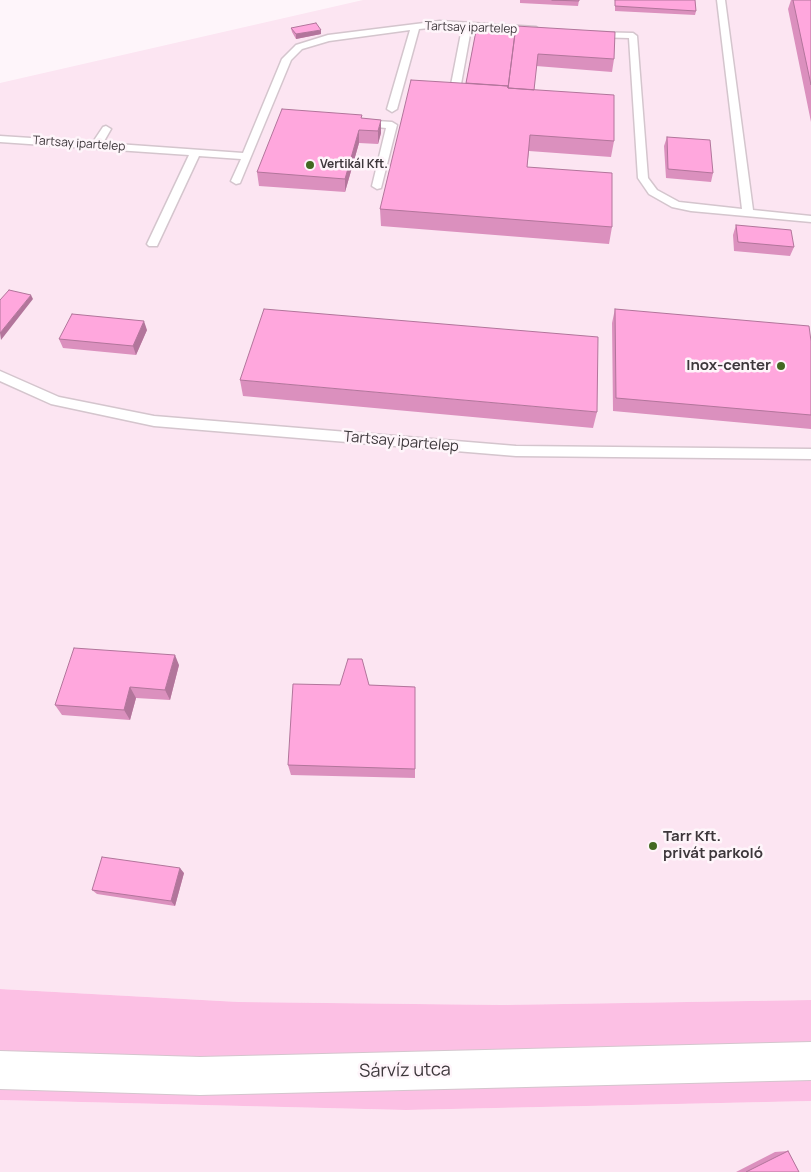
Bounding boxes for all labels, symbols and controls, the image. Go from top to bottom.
street label: Tartsay ipartelep [424,19,518,37]
street label: Tartsay ipartelep [32,134,126,154]
place label: Vertikál Kft. [320,158,388,172]
marker: Vertikál Kft. [304,159,316,171]
place label: Inox-center [686,357,771,375]
marker: Inox-center [775,360,787,372]
street label: Tartsay ipartelep [343,428,459,456]
place label: Tarr Kft. privát parkoló [663,828,763,863]
marker: Tarr Kft. privát parkoló [647,840,659,852]
street label: Sárvíz utca [359,1059,451,1083]

